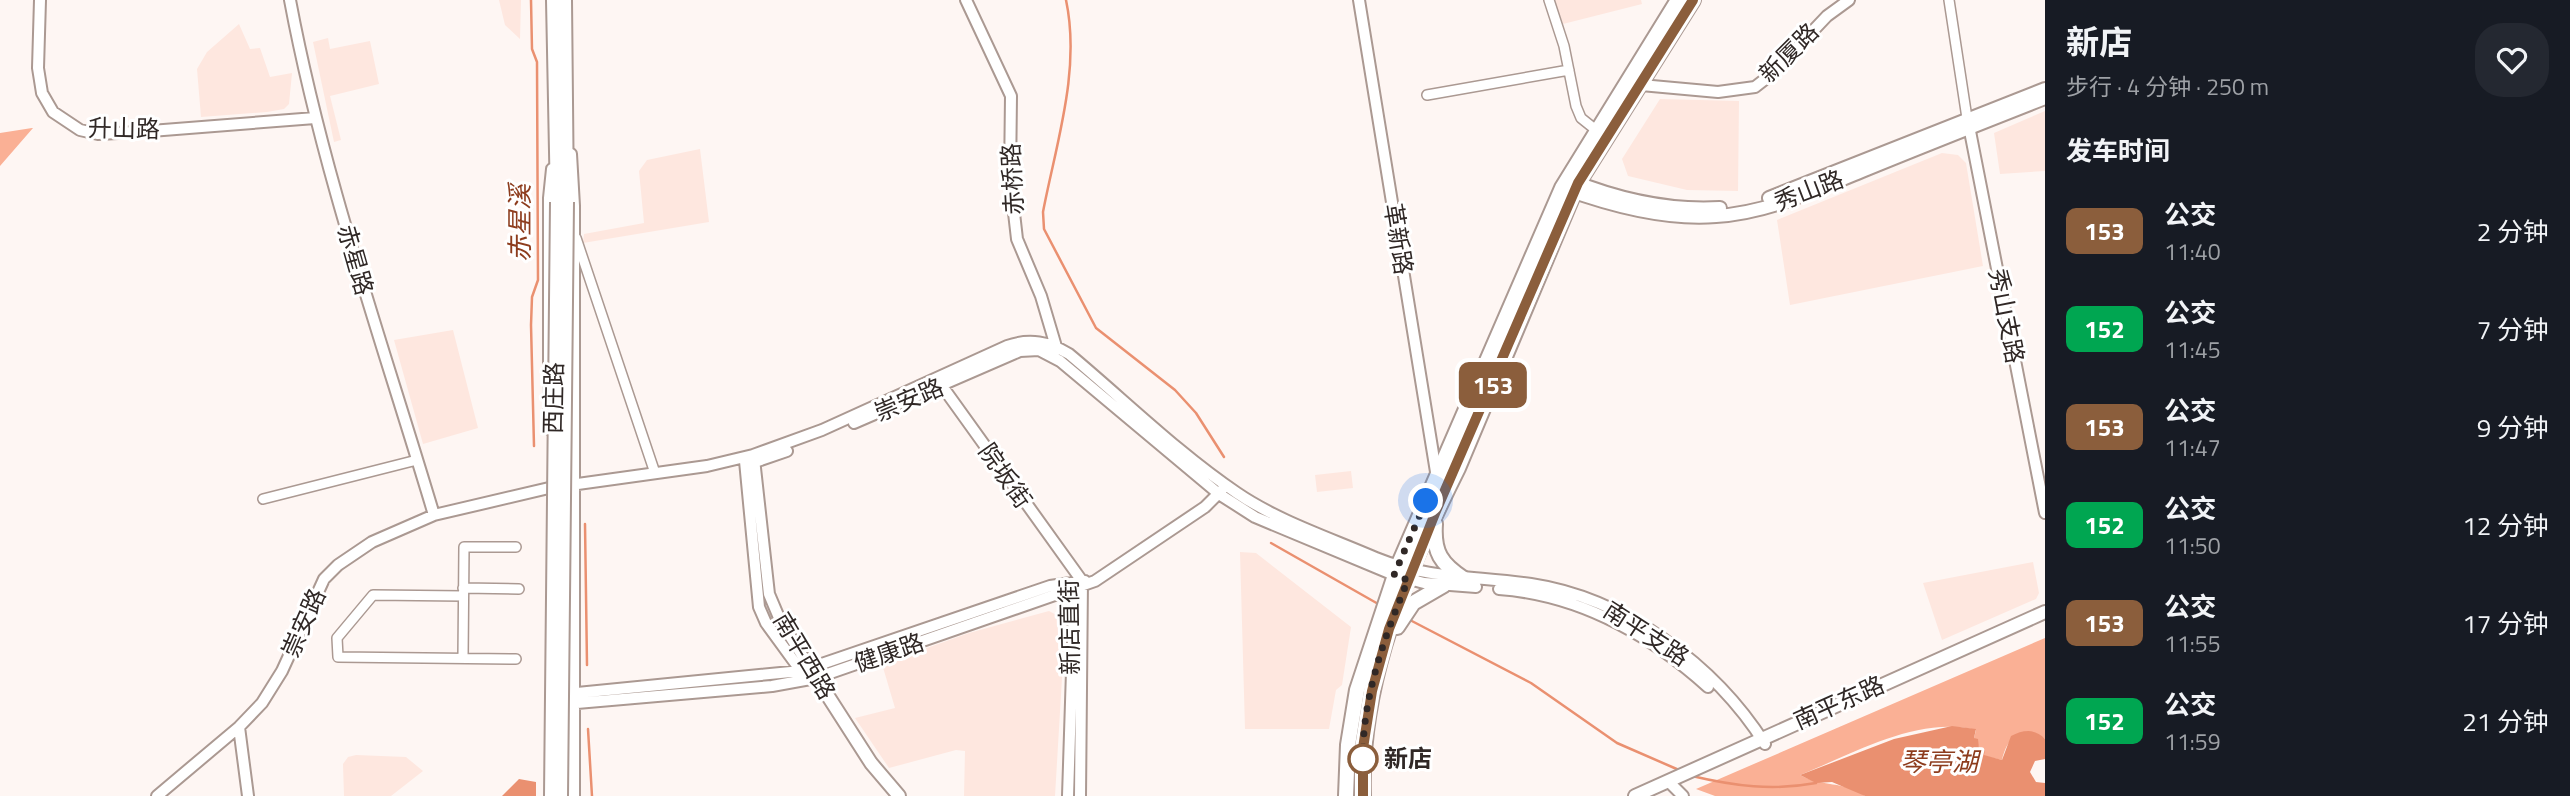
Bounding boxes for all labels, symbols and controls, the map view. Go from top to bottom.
street label: 新厦路 [1750,14,1826,90]
text: 新店 [2066,17,2132,67]
button: heart [2475,23,2549,97]
text: 步行 · 4 分钟 · 250 m [2066,69,2269,104]
street label: 升山路 [88,109,160,147]
text: 发车时间 [2066,131,2170,170]
street label: 赤桥路 [992,142,1032,216]
street label: 秀山路 [1769,160,1849,220]
water label: 赤星溪 [500,181,539,262]
text: 公交 [2164,195,2216,234]
street label: 革新路 [1376,200,1422,277]
text: 2 分钟 [2477,212,2549,251]
text: 153 [2084,213,2125,249]
street label: 赤星路 [329,220,383,299]
text: 11:40 [2164,234,2221,269]
street label: 秀山支路 [1980,265,2034,366]
text: 公交 [2164,293,2216,332]
text: 7 分钟 [2477,310,2549,349]
text: 152 [2084,311,2125,347]
text: 11:45 [2164,332,2221,367]
street label: 西庄路 [534,362,572,434]
line badge: 153 [1453,362,1533,408]
text: 153 [1473,367,1513,403]
street label: 崇安路 [868,368,949,430]
text: 公交 [2164,391,2216,430]
text: 9 分钟 [2477,408,2549,447]
text: 153 [2084,409,2125,445]
text: 11:47 [2164,430,2221,465]
street label: 院坂街 [970,436,1041,515]
your location [1408,483,1443,518]
text: 公交 [2164,489,2216,528]
text: 12 分钟 [2462,506,2549,545]
text: 152 [2084,507,2125,543]
text: 11:50 [2164,528,2221,563]
street label: 新店直街 [1050,579,1088,675]
street label: 崇安路 [272,582,334,663]
text: 公交 [2164,587,2216,626]
street label: 南平支路 [1596,592,1697,674]
text: 17 分钟 [2462,604,2549,643]
street label: 南平西路 [765,605,845,706]
text: 153 [2084,605,2125,641]
street label: 健康路 [849,623,929,681]
text: 11:55 [2164,626,2221,661]
street label: 南平东路 [1787,666,1890,738]
text: 公交 [2164,685,2216,724]
text: 21 分钟 [2462,702,2549,741]
text: 152 [2084,703,2125,739]
text: 11:59 [2164,724,2221,759]
place label: 新店 [1384,740,1432,776]
water label: 琴亭湖 [1900,742,1982,781]
marker: 新店 [1348,744,1378,774]

